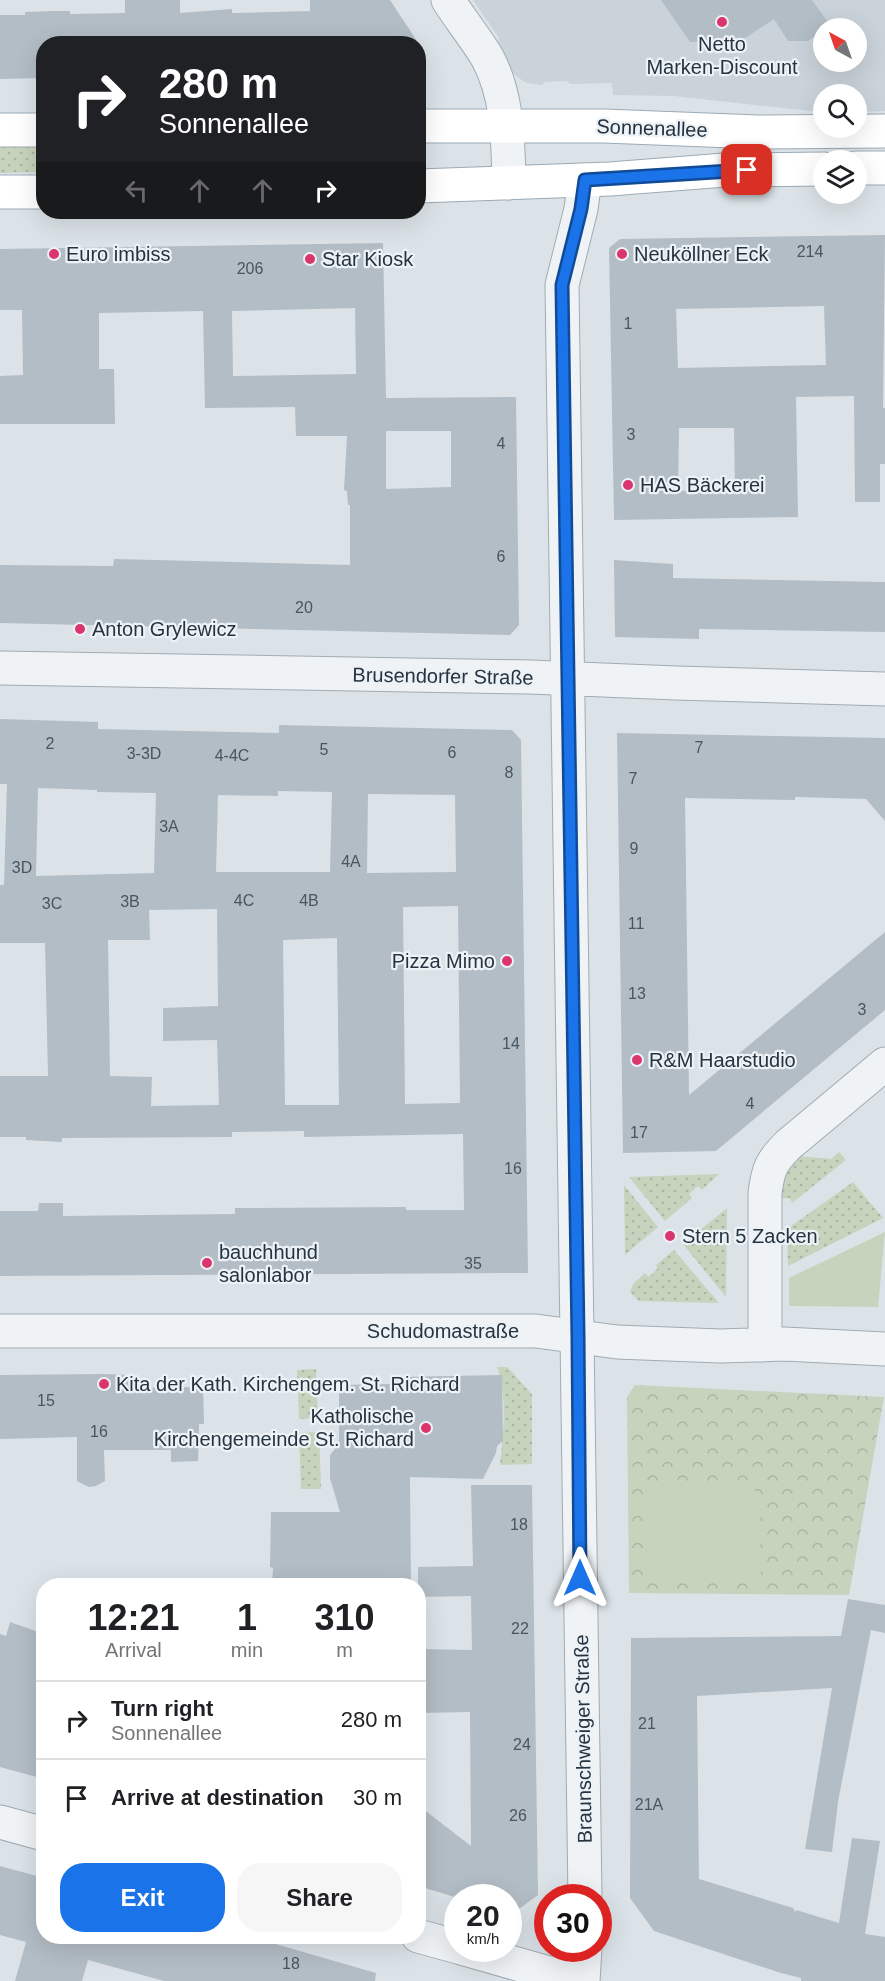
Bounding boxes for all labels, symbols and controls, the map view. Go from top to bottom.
marker: Netto Marken-Discount [715,15,729,29]
north arrow [813,18,867,72]
map controls [813,18,867,204]
place label: Netto Marken-Discount [646,33,798,78]
icon: right [60,60,138,138]
text: 280 m [159,60,278,107]
button: search [813,84,867,138]
text: Sonnenallee [159,109,309,139]
street label: Sonnenallee [596,115,708,141]
pin [721,144,772,195]
button: layers [813,150,867,204]
icon: arrive [730,153,763,186]
icon: left [120,174,153,207]
icon: ahead [183,174,216,207]
icon: ahead [246,174,279,207]
icon: right [309,174,342,207]
place label: Euro imbiss [66,243,170,265]
place label: Neuköllner Eck [634,243,770,265]
house number: 214 [797,243,823,260]
marker: Euro imbiss [47,247,61,261]
marker: Neuköllner Eck [615,247,629,261]
place label: Star Kiosk [322,248,414,270]
marker: Star Kiosk [303,252,317,266]
house number: 206 [237,260,263,277]
house number: 1 [624,315,633,332]
house number: 3 [627,426,636,443]
house number: 4 [497,435,506,452]
place label: HAS Bäckerei [640,474,765,496]
marker: HAS Bäckerei [621,478,635,492]
house number: 6 [497,548,506,565]
house number: 20 [295,599,313,616]
place label: Anton Grylewicz [92,618,237,640]
marker: Anton Grylewicz [73,622,87,636]
street label: Brusendorfer Straße [352,663,534,689]
house number: 2 [46,735,55,752]
house number: 7 [695,739,704,756]
house number: 5 [320,741,329,758]
house number: 6 [448,744,457,761]
house number: 3-3D [127,745,161,762]
house number: 4-4C [215,747,249,764]
house number: 8 [505,764,514,781]
house number: 7 [629,770,638,787]
house number: 3A [159,818,179,835]
house number: 9 [630,840,639,857]
house number: 4A [341,853,361,870]
house number: 3D [12,859,32,876]
house number: 4C [234,892,254,909]
house number: 4B [299,892,319,909]
house number: 3B [120,893,140,910]
house number: 3C [42,895,62,912]
house number: 11 [628,915,644,932]
place label: Pizza Mimo [392,950,495,972]
marker: Pizza Mimo [500,954,514,968]
house number: 13 [628,985,646,1002]
house number: 3 [858,1001,867,1018]
house number: 14 [502,1035,520,1052]
place label: R&M Haarstudio [649,1049,796,1071]
marker: R&M Haarstudio [630,1053,644,1067]
house number: 4 [746,1095,755,1112]
house number: 17 [630,1124,648,1141]
house number: 16 [504,1160,522,1177]
place label: Stern 5 Zacken [682,1225,818,1247]
marker: Stern 5 Zacken [663,1229,677,1243]
place label: bauchhund salonlabor [219,1241,318,1286]
house number: 35 [464,1255,482,1272]
marker: bauchhund salonlabor [200,1256,214,1270]
street label: Schudomastraße [367,1320,519,1342]
place label: Kita der Kath. Kirchengem. St. Richard [116,1373,460,1395]
marker: Kita der Kath. Kirchengem. St. Richard [97,1377,111,1391]
house number: 15 [37,1392,55,1409]
place label: Katholische Kirchengemeinde St. Richard [154,1405,414,1450]
marker: Katholische Kirchengemeinde St. Richard [419,1421,433,1435]
house number: 16 [90,1423,108,1440]
house number: 18 [510,1516,528,1533]
position arrow [548,1546,612,1610]
text: 12:21 [87,1597,179,1638]
text: 1 [237,1597,257,1638]
text: 310 [314,1597,375,1638]
house number: 22 [511,1620,529,1637]
street label: Braunschweiger Straße [570,1634,596,1844]
text: Arrival [105,1639,162,1661]
text: min [231,1639,263,1661]
text: m [336,1639,353,1661]
text: Turn right [111,1696,213,1721]
icon: right [60,1704,93,1737]
text: 280 m [341,1707,402,1732]
house number: 21 [638,1715,656,1732]
text: Sonnenallee [111,1722,222,1744]
house number: 24 [513,1736,531,1753]
icon: arrive [60,1782,93,1815]
text: Arrive at destination [111,1785,324,1810]
text: 30 m [353,1785,402,1810]
house number: 21A [635,1796,664,1813]
house number: 26 [509,1807,527,1824]
button: Exit [60,1863,225,1932]
button: Share [237,1863,402,1932]
speed limit sign: 30 [534,1884,612,1962]
text: 20 [466,1899,500,1932]
text: km/h [467,1930,499,1947]
house number: 18 [282,1955,300,1972]

